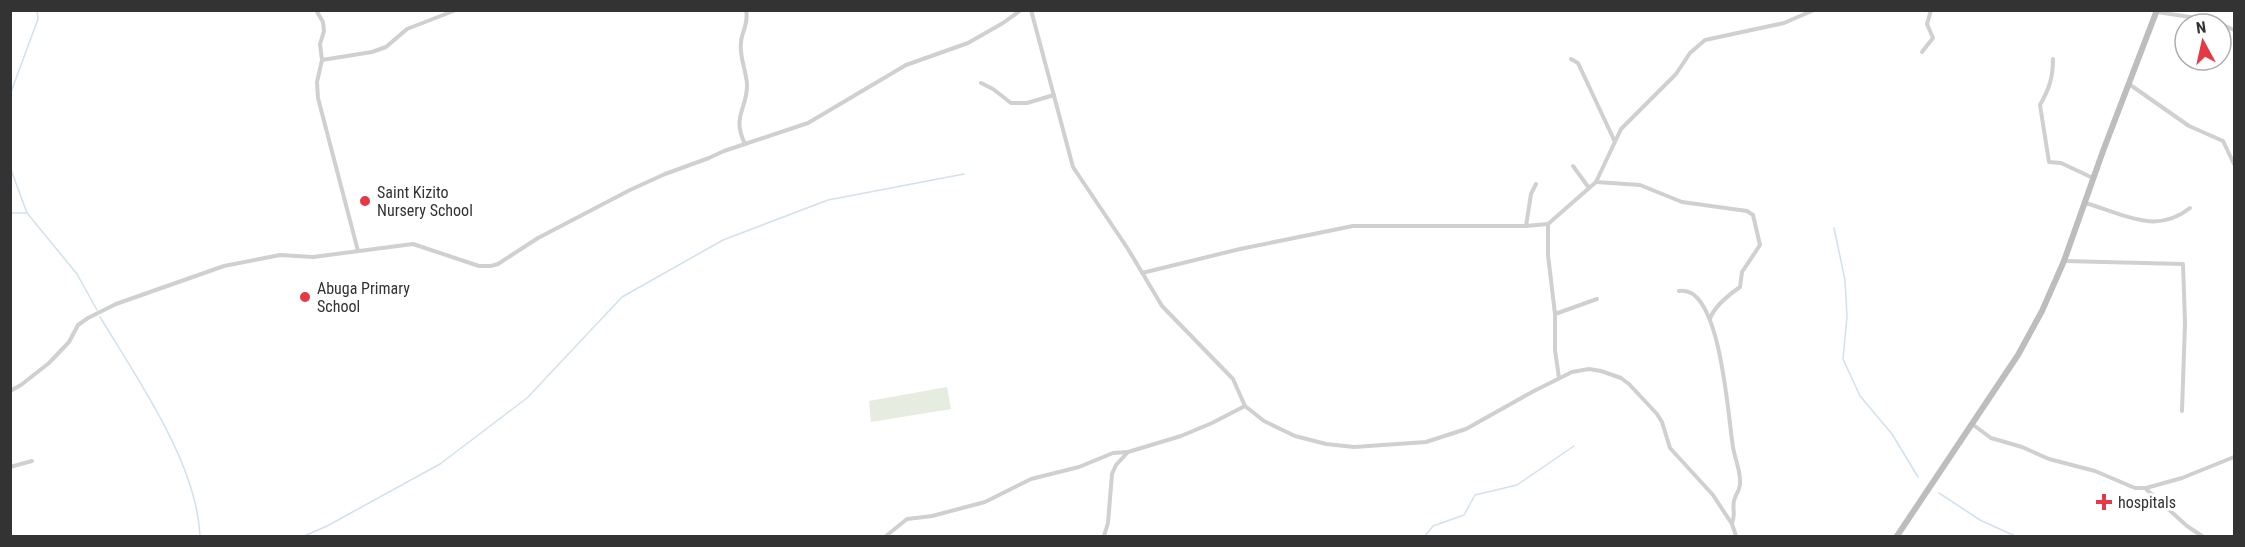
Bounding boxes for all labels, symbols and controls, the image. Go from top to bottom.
north arrow [2173,12,2233,72]
text: N [2195,18,2207,38]
place label: Saint Kizito Nursery School [377,183,473,220]
marker: Saint Kizito Nursery School [358,194,372,208]
place label: Abuga Primary School [317,279,410,316]
marker: Abuga Primary School [298,290,312,304]
marker: hospitals [2095,493,2113,511]
place label: hospitals [2118,493,2176,512]

